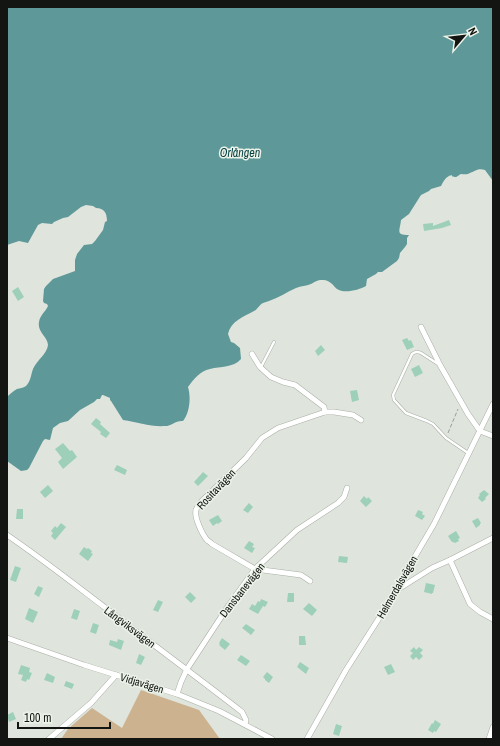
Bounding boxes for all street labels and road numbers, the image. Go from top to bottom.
street label: Rositavägen [194,466,238,512]
street label: Helmerdalsvägen [373,553,421,621]
street label: Dansbanevägen [216,560,268,620]
street label: Långviksvägen [102,603,158,651]
street label: Vidjavägen [118,670,166,696]

